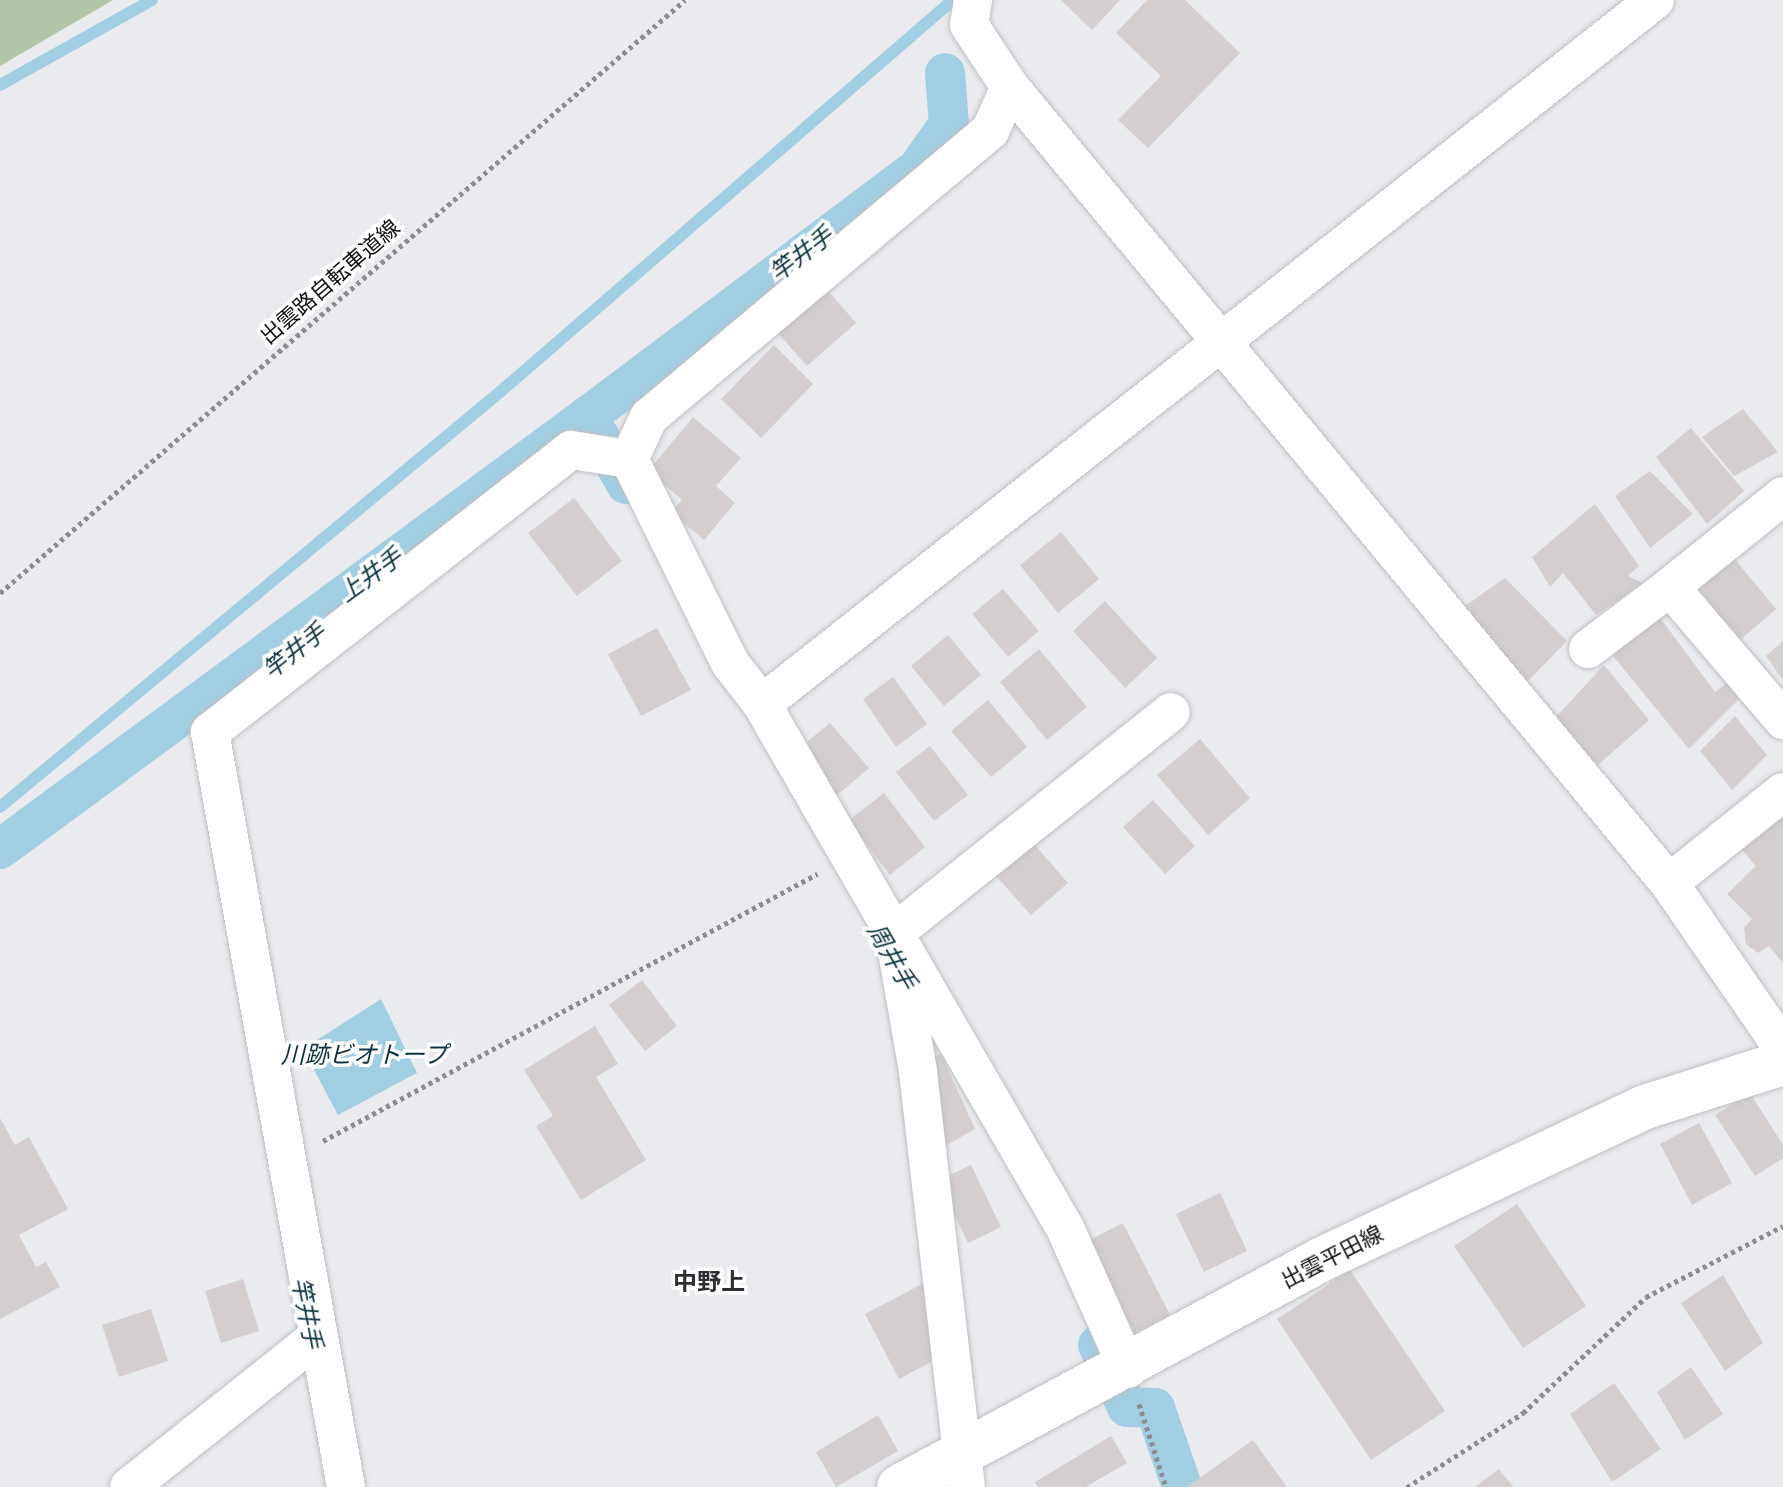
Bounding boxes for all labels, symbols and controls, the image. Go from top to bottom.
street label: 出雲路自転車道線 [255,214,405,350]
water label: 竿井手 [765,222,839,288]
water label: 上井手 [333,543,409,609]
water label: 竿井手 [258,618,332,686]
water label: 周井手 [861,919,921,995]
water label: 川跡ビオトープ [280,1042,448,1070]
street label: 出雲平田線 [1277,1220,1387,1294]
district label: 中野上 [673,1269,745,1297]
water label: 竿井手 [285,1275,327,1351]

